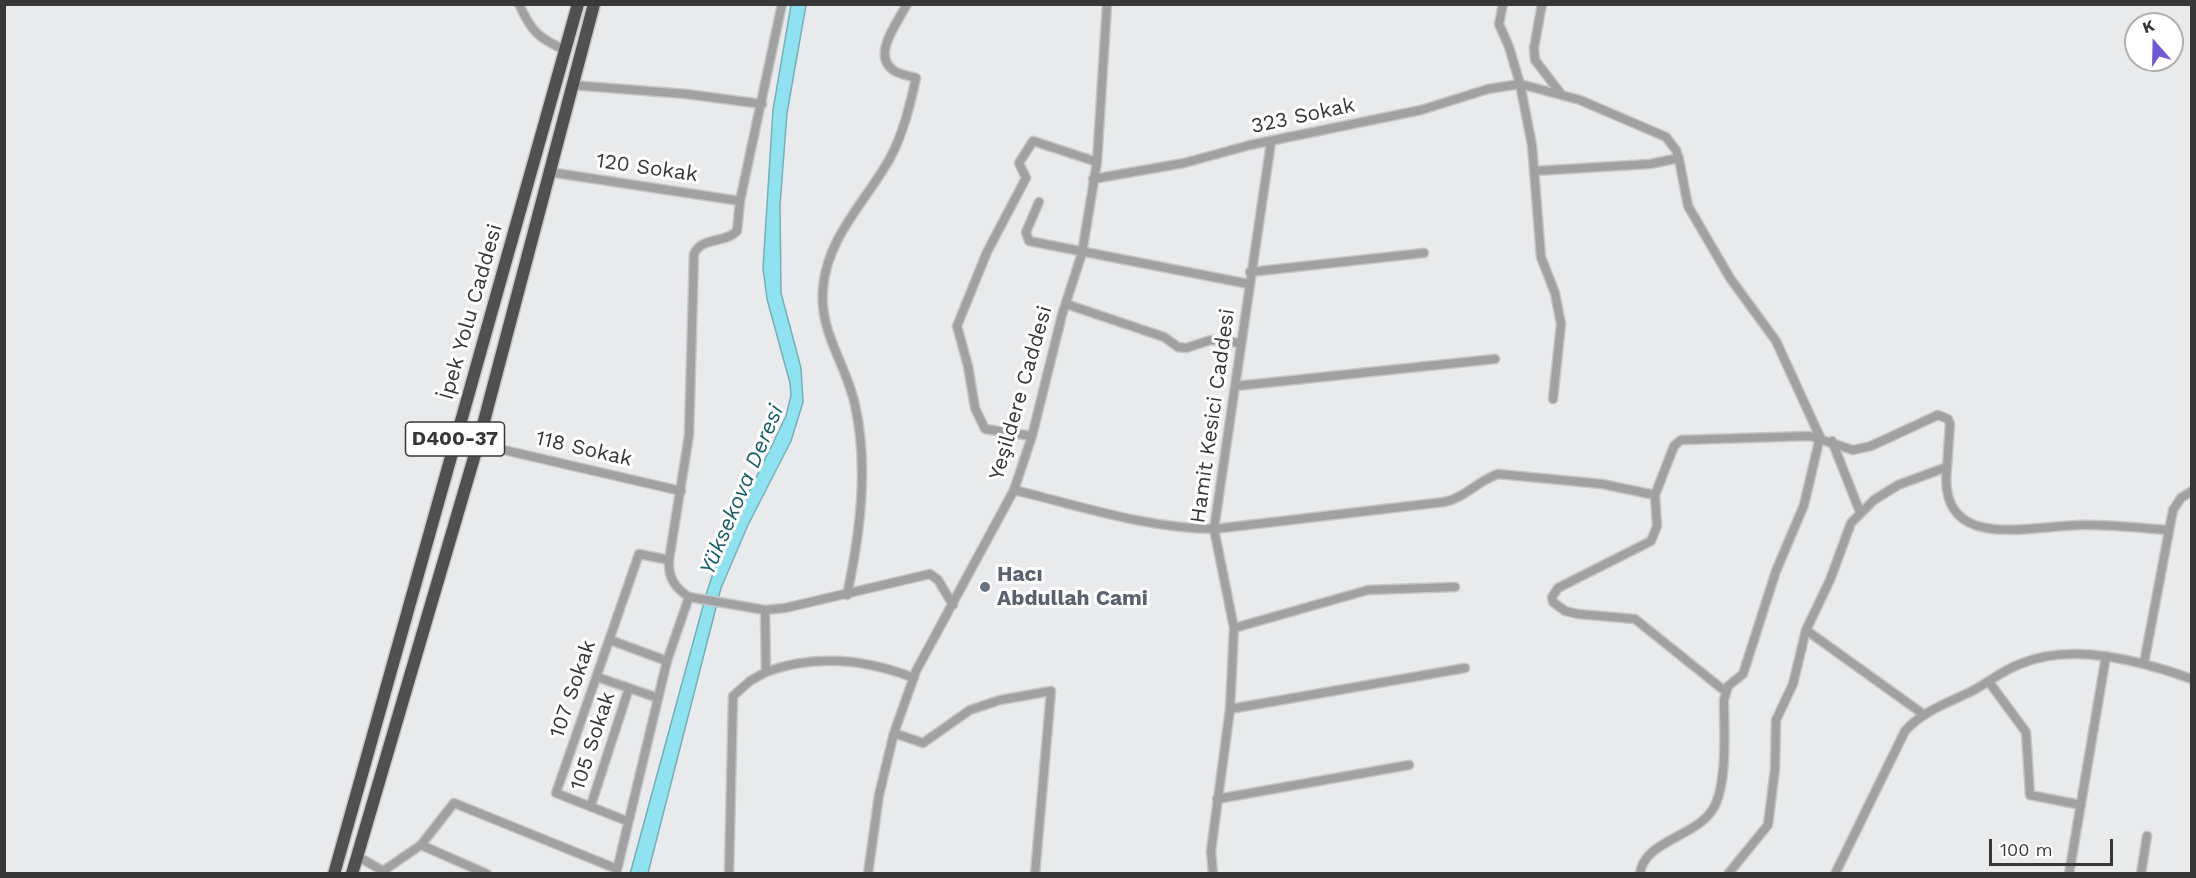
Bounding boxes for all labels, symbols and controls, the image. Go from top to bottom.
north arrow [2124,12,2184,72]
text: K [2140,16,2157,37]
street label: 323 Sokak [1249,93,1357,139]
street label: 120 Sokak [595,148,699,188]
street label: İpek Yolu Caddesi [434,221,508,403]
street label: Yeşildere Caddesi [984,303,1058,483]
street label: Hamit Kesici Caddesi [1185,307,1241,525]
water label: Yüksekova Deresi [694,401,790,579]
road number: D400-37 [406,422,504,456]
street label: 118 Sokak [533,426,635,472]
place label: Hacı Abdullah Cami [997,562,1148,612]
marker: Hacı Abdullah Cami [978,580,992,594]
street label: 107 Sokak [545,637,601,741]
street label: 105 Sokak [565,689,621,793]
scale bar [1992,827,2116,865]
text: 100 m [2000,839,2053,860]

